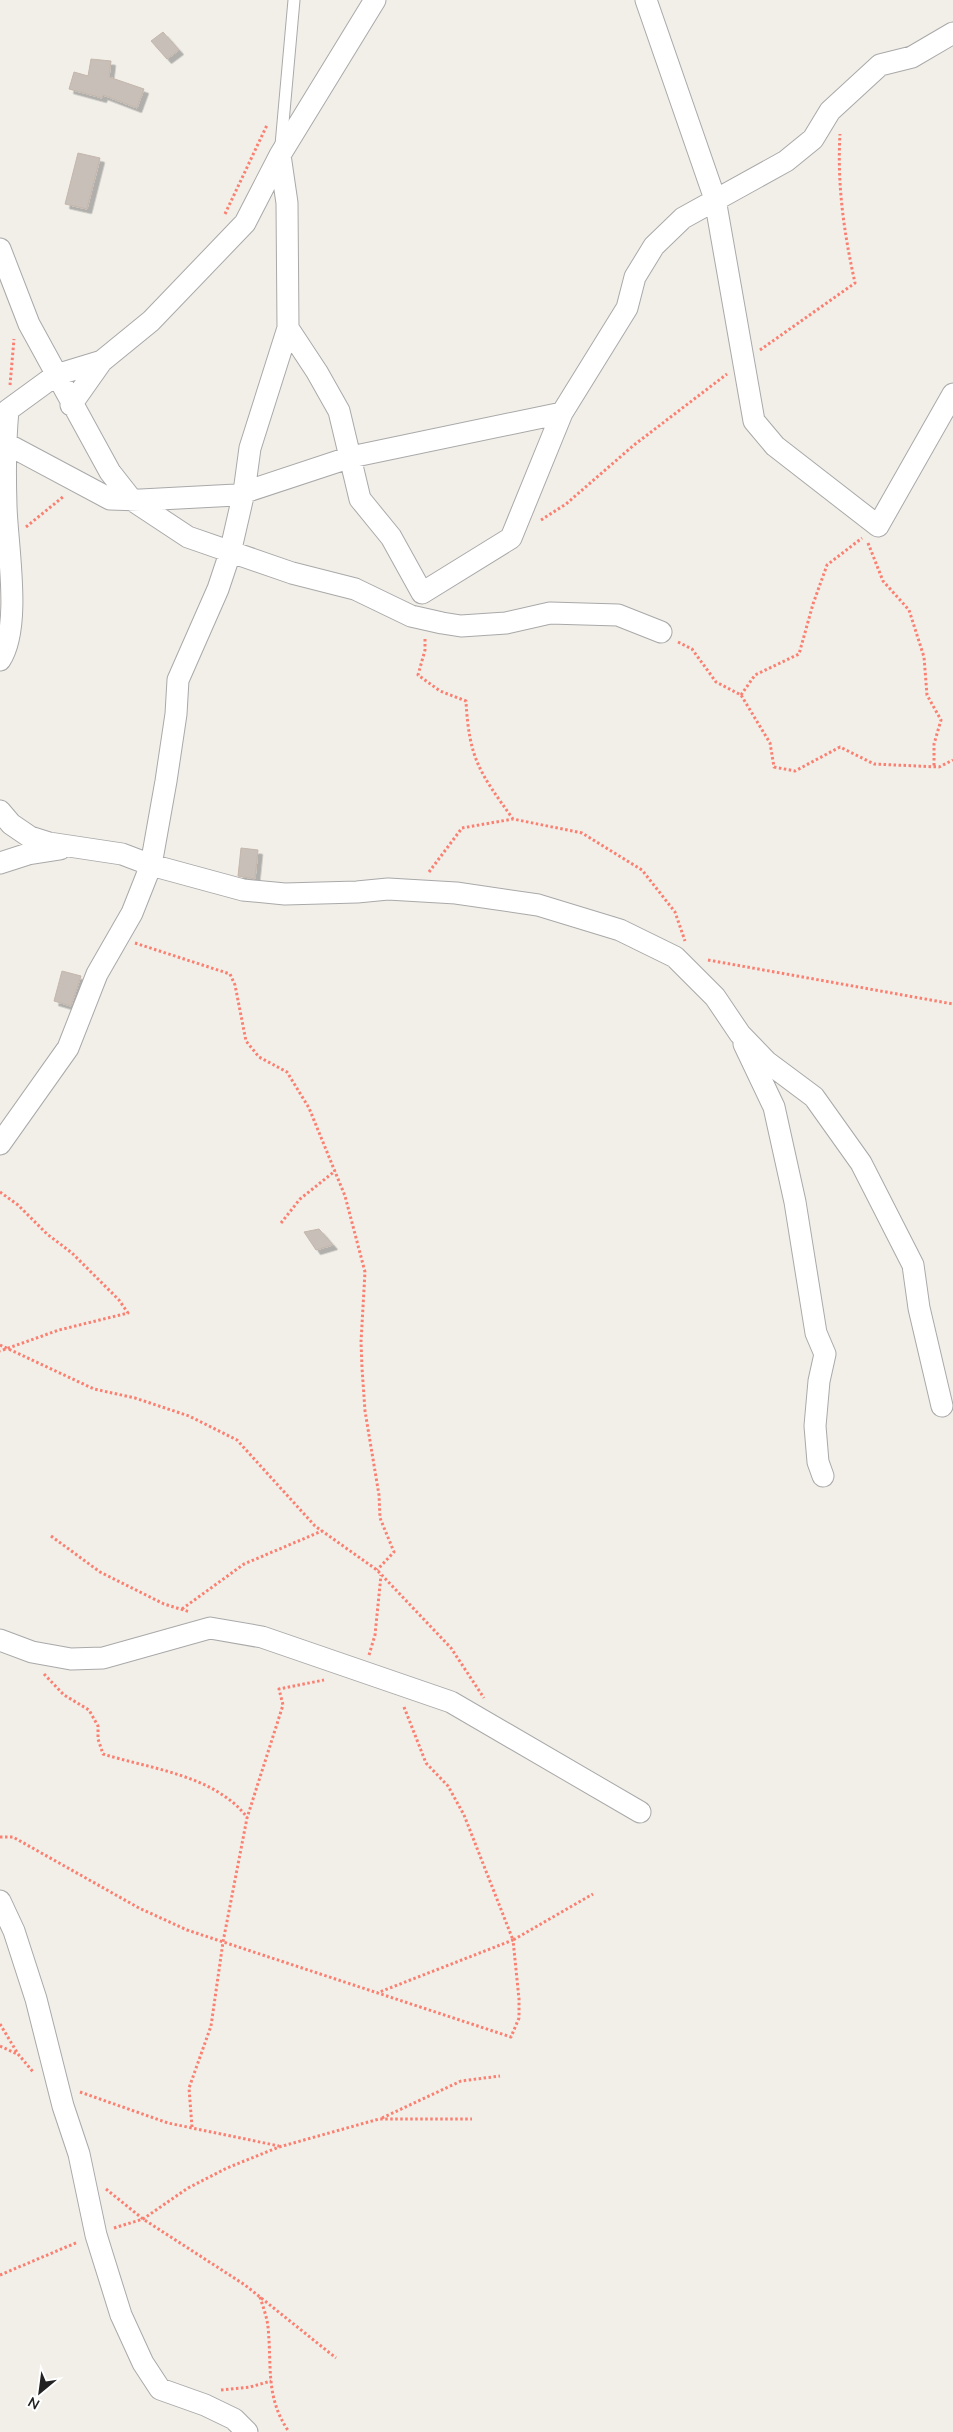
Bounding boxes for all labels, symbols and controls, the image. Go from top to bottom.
north arrow [15,2367,65,2417]
text: N [25,2393,43,2414]

